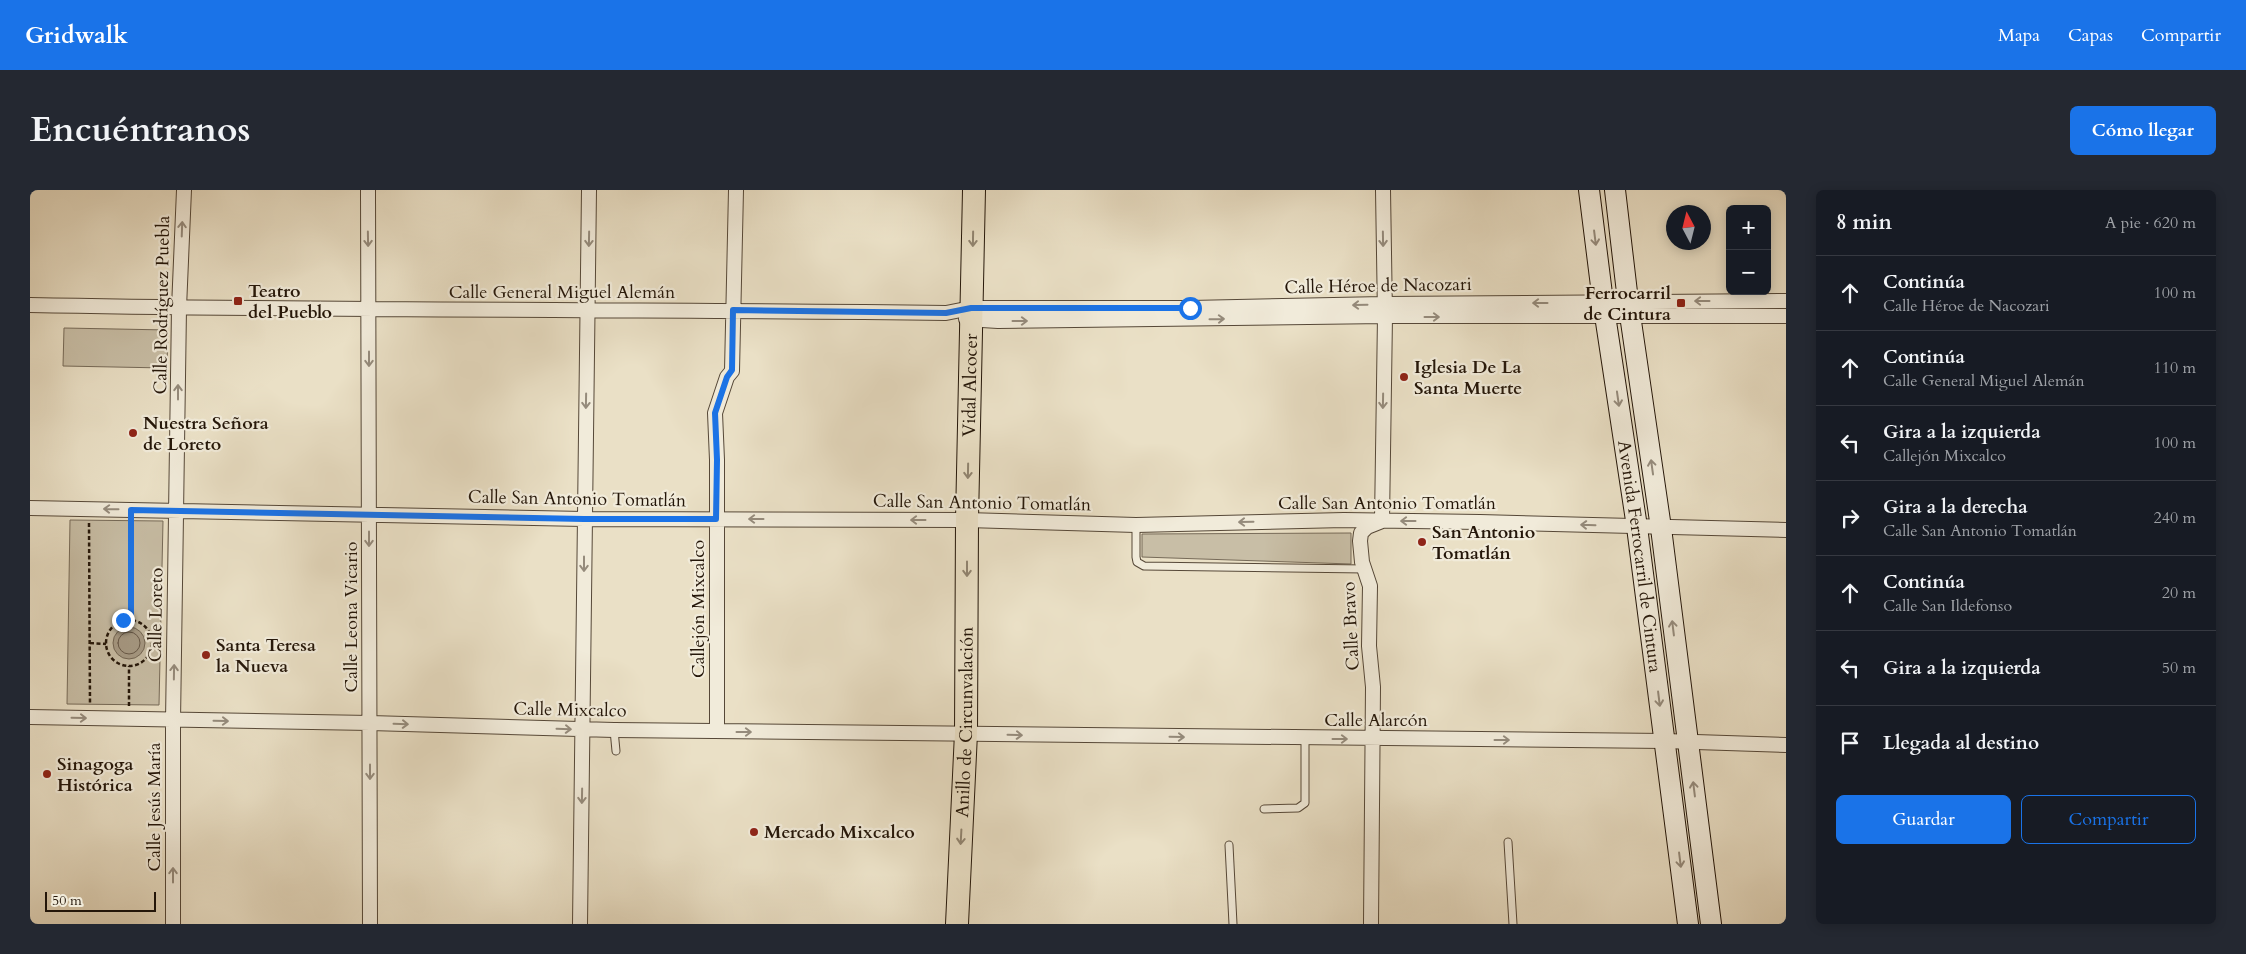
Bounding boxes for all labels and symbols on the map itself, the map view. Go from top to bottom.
north arrow [1666,205,1711,250]
street label: Calle Rodríguez Puebla [148,215,176,395]
one-way arrow [178,222,187,238]
one-way arrow [363,230,373,246]
one-way arrow [584,230,593,246]
one-way arrow [968,230,977,246]
one-way arrow [1378,230,1388,246]
one-way arrow [1590,230,1600,246]
street label: Calle Héroe de Nacozari [1284,272,1472,300]
place label: Teatro del Pueblo [248,279,332,325]
street label: Calle General Miguel Alemán [449,280,676,305]
place label: Ferrocarril de Cintura [1583,281,1671,327]
marker: Teatro del Pueblo [232,295,244,307]
one-way arrow [1695,296,1711,306]
route start [1179,297,1202,320]
marker: Ferrocarril de Cintura [1675,297,1687,309]
one-way arrow [1532,298,1548,308]
one-way arrow [1352,300,1368,309]
one-way arrow [1424,312,1440,321]
one-way arrow [1209,315,1225,324]
one-way arrow [1012,316,1028,326]
street label: Vidal Alcocer [956,333,983,437]
one-way arrow [364,350,374,367]
place label: Iglesia De La Santa Muerte [1414,355,1522,401]
marker: Iglesia De La Santa Muerte [1398,371,1410,383]
one-way arrow [173,384,183,400]
one-way arrow [1613,391,1623,407]
one-way arrow [581,392,591,409]
one-way arrow [1378,392,1388,409]
place label: Nuestra Señora de Loreto [143,411,269,457]
marker: Nuestra Señora de Loreto [127,427,139,439]
street label: Avenida Ferrocarril de Cintura [1612,439,1668,674]
one-way arrow [1647,459,1657,475]
one-way arrow [963,462,973,479]
street label: Calle San Antonio Tomatlán [468,485,687,513]
street label: Calle San Antonio Tomatlán [873,489,1092,517]
street label: Calle San Antonio Tomatlán [1278,491,1497,516]
one-way arrow [103,505,119,514]
one-way arrow [748,514,764,524]
one-way arrow [910,515,926,525]
one-way arrow [1401,516,1417,526]
one-way arrow [1238,517,1254,527]
place label: San Antonio Tomatlán [1432,520,1535,566]
one-way arrow [1581,520,1597,530]
one-way arrow [364,530,374,547]
marker: San Antonio Tomatlán [1416,536,1428,548]
street label: Callejón Mixcalco [686,540,711,678]
street label: Calle Leona Vicario [339,541,364,692]
one-way arrow [579,555,589,571]
one-way arrow [962,560,972,577]
street label: Calle Loreto [143,567,169,662]
street label: Calle Bravo [1336,581,1366,671]
route end [112,609,135,632]
one-way arrow [1668,620,1678,636]
street label: Anillo de Circunvalación [950,626,979,818]
place label: Santa Teresa la Nueva [216,633,316,679]
marker: Santa Teresa la Nueva [200,649,212,661]
one-way arrow [169,664,179,680]
one-way arrow [1655,691,1665,707]
street label: Calle Mixcalco [513,697,627,723]
street label: Calle Alarcón [1324,708,1429,733]
one-way arrow [70,714,86,723]
one-way arrow [213,716,229,726]
one-way arrow [393,719,409,729]
one-way arrow [556,724,572,734]
one-way arrow [736,727,752,737]
one-way arrow [1006,730,1022,739]
one-way arrow [1169,733,1185,742]
one-way arrow [1331,734,1347,744]
one-way arrow [1494,735,1510,745]
street label: Calle Jesús María [142,742,167,871]
place label: Sinagoga Histórica [57,752,134,798]
one-way arrow [365,763,375,779]
marker: Sinagoga Histórica [41,768,53,780]
one-way arrow [1689,781,1699,797]
one-way arrow [578,788,587,804]
place label: Mercado Mixcalco [764,820,915,845]
marker: Mercado Mixcalco [748,826,760,838]
one-way arrow [956,828,966,844]
one-way arrow [1675,852,1685,868]
one-way arrow [168,868,178,884]
scale bar [45,889,156,912]

